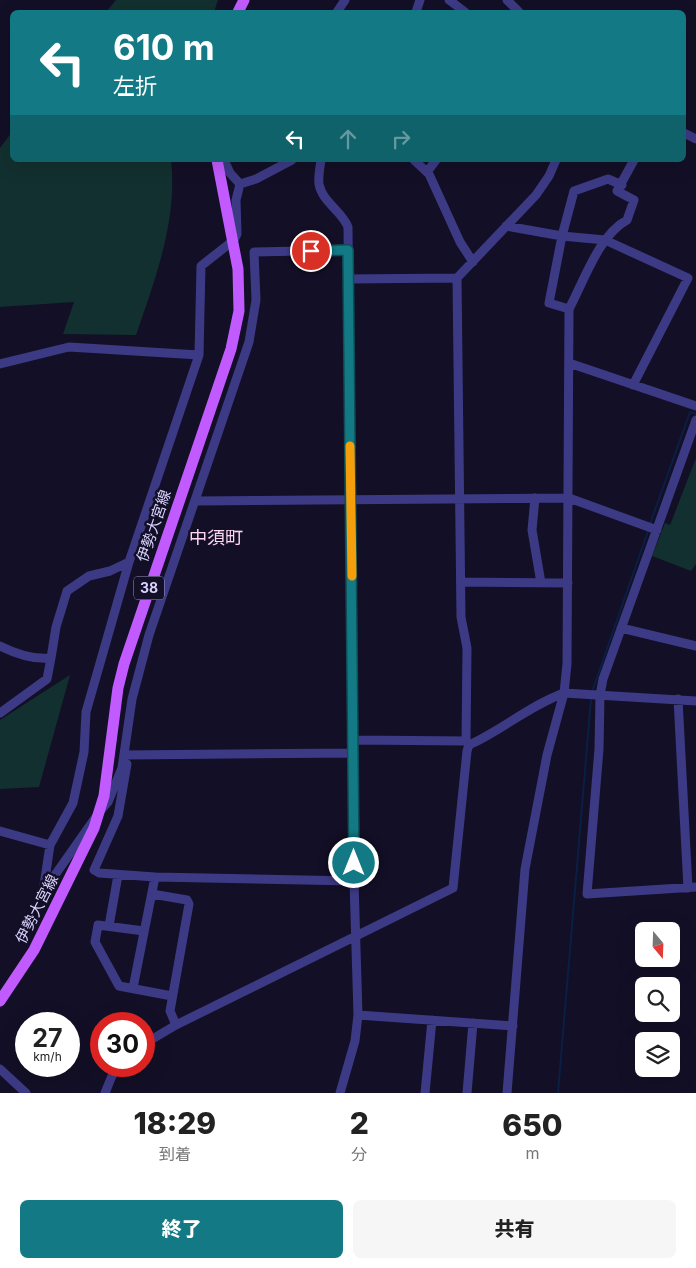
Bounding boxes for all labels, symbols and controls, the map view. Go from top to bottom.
text: 610 m [113,26,215,68]
icon: left [30,30,95,95]
text: 左折 [113,73,157,99]
icon: left [281,125,309,153]
icon: ahead [334,125,362,153]
icon: right [387,125,415,153]
pin [290,230,332,272]
icon: arrive [297,237,325,265]
street label: 伊勢大宮線 [132,487,175,564]
district label: 中須町 [189,527,243,548]
road number: 38 [134,576,164,600]
position arrow [327,836,379,888]
street label: 伊勢大宮線 [11,871,62,947]
north arrow [635,922,680,968]
map controls [635,922,680,1077]
button: search [635,977,680,1022]
speed limit sign: 30 [90,1012,155,1077]
text: 27 [32,1023,63,1053]
button: layers [635,1032,680,1077]
text: km/h [33,1049,62,1064]
text: 18:29 [133,1105,216,1141]
text: 2 [350,1105,369,1141]
text: 650 [502,1107,563,1143]
text: m [525,1143,539,1163]
text: 到着 [159,1144,191,1164]
text: 分 [351,1144,367,1164]
button: 終了 [20,1200,343,1258]
button: 共有 [353,1200,676,1258]

